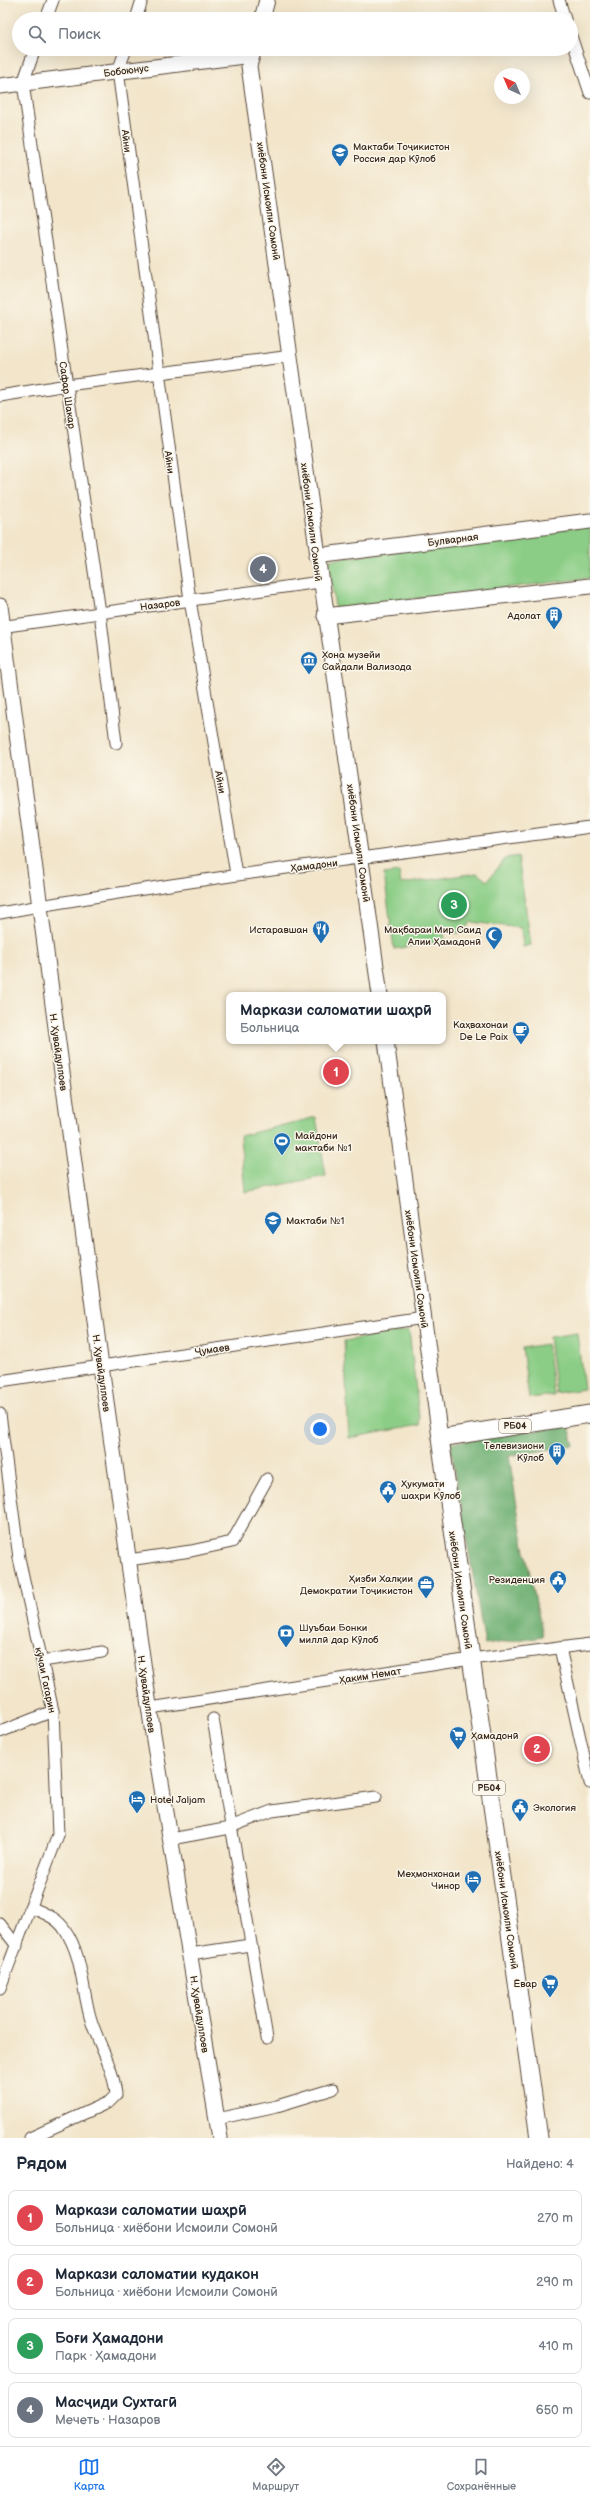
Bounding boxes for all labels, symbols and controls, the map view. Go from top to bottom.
search box [12,12,578,56]
icon: search [26,23,48,45]
text: Поиск [58,25,101,44]
street label: Бобоюнус [103,62,150,80]
north arrow [494,68,530,104]
street label: Айни [119,128,133,153]
street label: хиёбони Исмоили Сомонӣ [254,141,282,261]
place label: Мактаби Тоҷикистон Россия дар Кӯлоб [353,141,450,165]
school or university icon: Мактаби Тоҷикистон Россия дар Кӯлоб [330,142,350,167]
street label: Сафар Шакар [56,361,78,430]
street label: Айни [161,449,177,474]
street label: хиёбони Исмоили Сомонӣ [298,462,324,582]
street label: Булварная [427,531,480,549]
pin: 4 [250,554,276,584]
street label: Назаров [139,596,182,613]
building icon: Адолат [544,605,564,630]
place label: Адолат [507,610,541,622]
place label: Хона музейи Сайдали Вализода [322,649,412,673]
museum icon: Хона музейи Сайдали Вализода [299,650,319,675]
street label: Айни [212,769,228,795]
street label: хиёбони Исмоили Сомонӣ [344,783,372,903]
street label: Ҳамадони [290,857,338,875]
pin: 3 [441,890,467,920]
restaurant icon: Истаравшан [311,919,331,944]
place label: Истаравшан [249,924,308,936]
place label: Мақбараи Мир Саид Алии Ҳамадонӣ [384,924,481,948]
mosque icon: Мақбараи Мир Саид Алии Ҳамадонӣ [484,925,504,950]
popup [226,992,446,1044]
text: Маркази саломатии шаҳрӣ [240,1001,432,1020]
street label: Н. Ҳувайдуллоев [47,1013,69,1092]
place label: Каҳвахонаи De Le Paix [453,1019,508,1043]
text: Больница [240,1020,300,1036]
cafe icon: Каҳвахонаи De Le Paix [511,1020,531,1045]
pin: 1 [323,1057,349,1087]
place label: Майдони мактаби №1 [295,1130,352,1154]
sports icon: Майдони мактаби №1 [272,1131,292,1156]
street label: хиёбони Исмоили Сомонӣ [402,1209,430,1329]
school or university icon: Мактаби №1 [263,1210,283,1235]
place label: Мактаби №1 [286,1215,344,1227]
street label: Н. Ҳувайдуллоев [90,1334,112,1413]
street label: Ҷумаев [194,1342,231,1358]
your location [310,1419,330,1439]
road number: РБ04 [499,1419,531,1433]
place label: Телевизиони Кӯлоб [484,1440,545,1464]
building icon: Телевизиони Кӯлоб [547,1441,567,1466]
place label: Ҳукумати шаҳри Кӯлоб [401,1478,461,1502]
public building icon: Ҳукумати шаҳри Кӯлоб [378,1479,398,1504]
street label: хиёбони Исмоили Сомонӣ [446,1530,474,1650]
public building icon: Резиденция [548,1569,568,1594]
place label: Ҳизби Халқии Демократии Тоҷикистон [300,1573,413,1597]
office icon: Ҳизби Халқии Демократии Тоҷикистон [416,1574,436,1599]
place label: Резиденция [488,1574,545,1586]
place label: Шуъбаи Бонки миллӣ дар Кӯлоб [299,1622,379,1646]
bank icon: Шуъбаи Бонки миллӣ дар Кӯлоб [276,1623,296,1648]
street label: кӯчаи Гагарин [32,1646,58,1714]
street label: Н. Ҳувайдуллоев [135,1655,157,1734]
street label: Ҳаким Немат [338,1665,402,1687]
supermarket icon: Ҳамадонӣ [448,1725,468,1750]
place label: Ҳамадонӣ [471,1730,519,1742]
pin: 2 [524,1734,550,1764]
road number: РБ04 [473,1781,505,1795]
hotel icon: Hotel Jaljam [127,1789,147,1814]
place label: Hotel Jaljam [150,1794,205,1806]
public building icon: Экология [510,1797,530,1822]
place label: Экология [533,1802,576,1814]
street label: хиёбони Исмоили Сомонӣ [492,1850,520,1970]
place label: Меҳмонхонаи Чинор [397,1868,460,1892]
hotel icon: Меҳмонхонаи Чинор [463,1869,483,1894]
supermarket icon: Ёвар [540,1973,560,1998]
street label: Н. Ҳувайдуллоев [187,1975,211,2054]
place label: Ёвар [513,1978,537,1990]
text: Рядом [16,2154,67,2174]
text: Найдено: 4 [506,2156,574,2172]
text: Маркази саломатии шаҳрӣ [55,2201,247,2220]
text: 1 [27,2210,33,2226]
text: 270 m [537,2210,573,2226]
text: Больница · хиёбони Исмоили Сомонӣ [55,2220,278,2236]
text: Маркази саломатии кудакон [55,2265,259,2284]
text: 2 [26,2274,34,2290]
text: 290 m [536,2274,573,2290]
text: Больница · хиёбони Исмоили Сомонӣ [55,2284,278,2300]
text: Боғи Ҳамадони [55,2329,164,2348]
text: 3 [26,2338,34,2354]
text: 410 m [538,2338,573,2354]
text: Парк · Ҳамадони [55,2348,157,2364]
text: Масҷиди Сухтагӣ [55,2393,177,2412]
text: 4 [26,2402,34,2418]
text: 650 m [536,2402,573,2418]
text: Мечеть · Назаров [55,2412,160,2428]
tab: Карта [74,2456,105,2493]
tab: Маршрут [252,2456,299,2493]
tab: Сохранённые [447,2456,516,2493]

